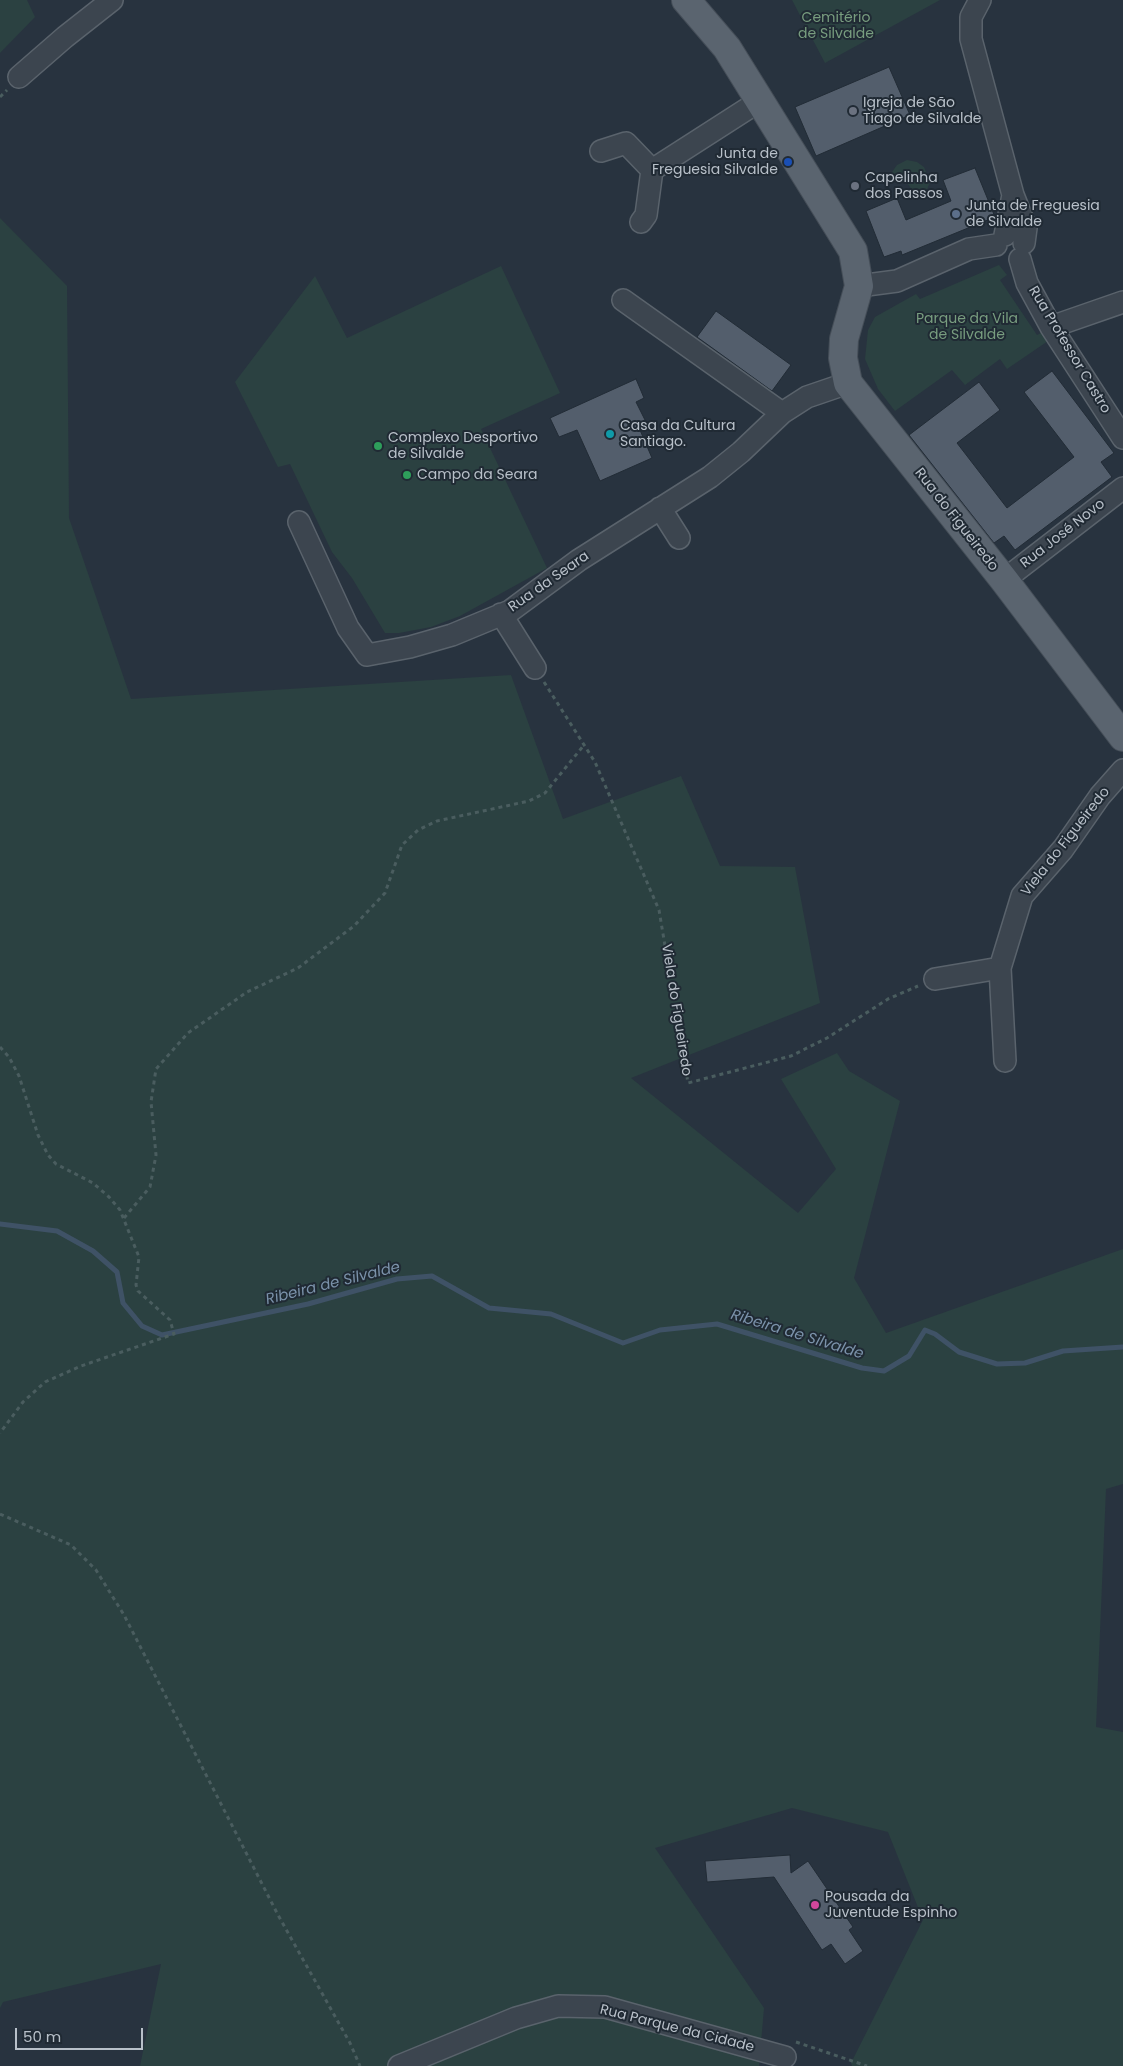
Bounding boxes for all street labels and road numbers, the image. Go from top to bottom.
street label: Rua Professor Castro [1024,283,1114,417]
street label: Rua do Figueiredo [911,465,1001,575]
street label: Rua José Novo [1017,496,1109,572]
street label: Rua da Seara [506,548,592,616]
street label: Viela do Figueiredo [1018,784,1114,900]
street label: Viela do Figueiredo [657,943,695,1077]
street label: Rua Parque da Cidade [598,2002,756,2056]

